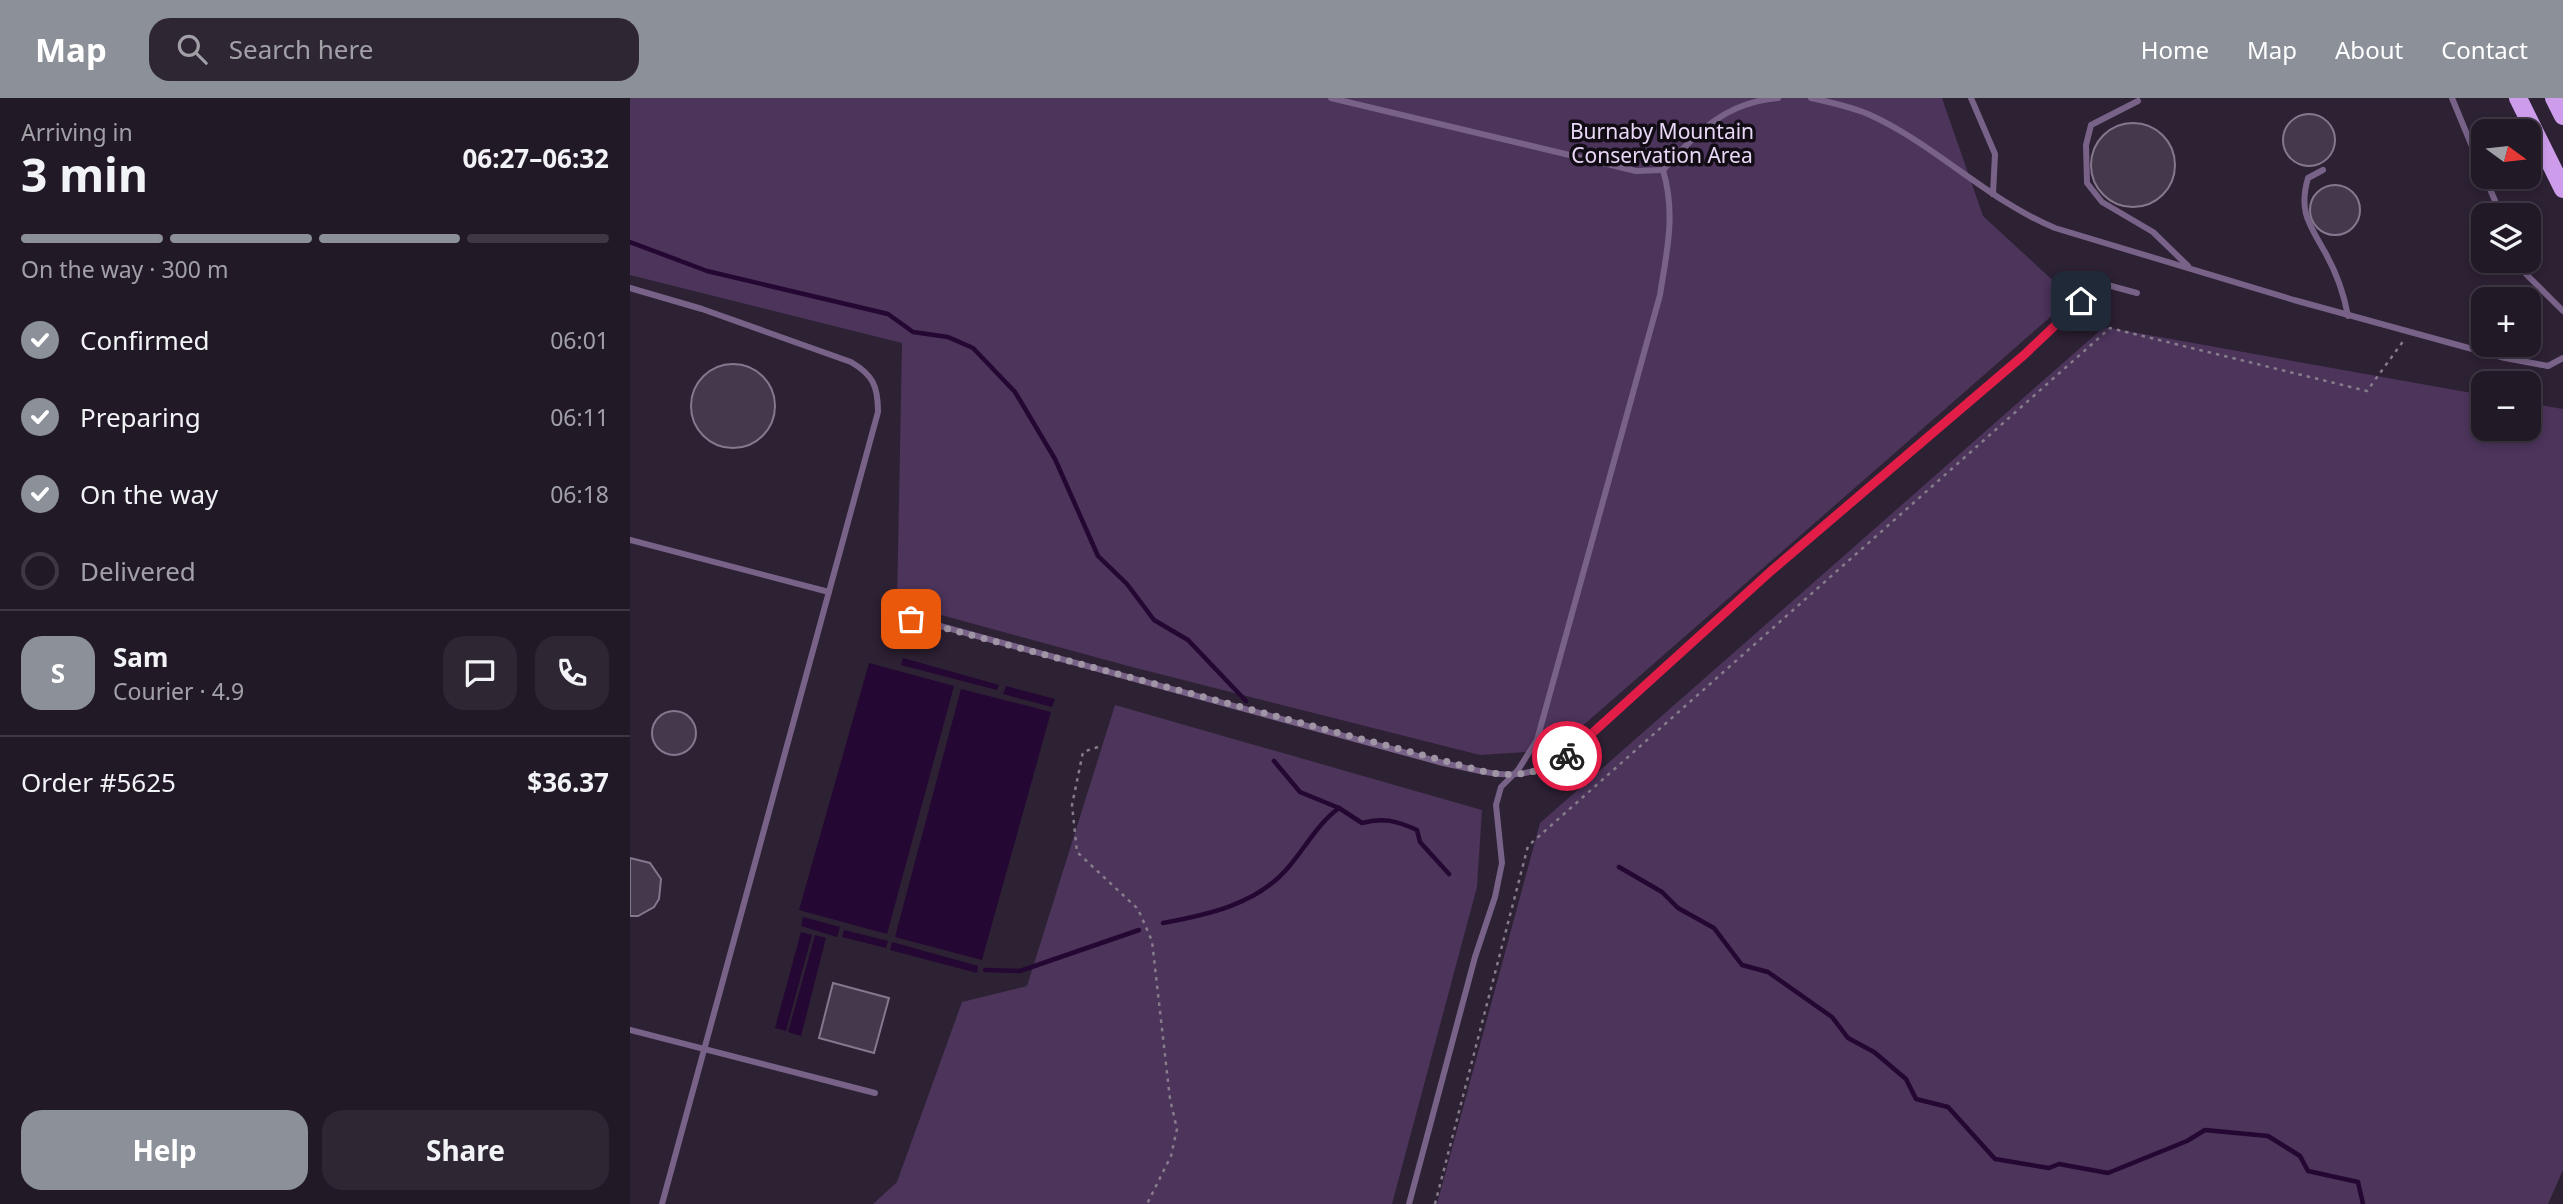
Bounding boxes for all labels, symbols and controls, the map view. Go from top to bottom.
search box [149,18,639,81]
text: Map [35,27,107,72]
icon: search [173,30,211,68]
text: Search here [229,31,373,67]
text: Home [2141,33,2209,66]
text: Map [2247,33,2297,66]
text: About [2335,33,2403,66]
text: Contact [2441,33,2528,66]
text: Arriving in [21,116,133,148]
park label: Burnaby Mountain Conservation Area [1570,117,1754,169]
north arrow [2471,119,2541,189]
map controls [2471,119,2541,441]
text: 06:27–06:32 [462,140,609,176]
text: 3 min [21,143,148,205]
button: layers [2471,203,2541,273]
text: On the way · 300 m [21,253,228,285]
pin [2051,271,2111,331]
icon: home [2062,282,2100,320]
button: + [2471,287,2541,357]
icon: check [21,321,59,359]
text: Confirmed [80,322,210,358]
text: 06:01 [550,324,609,356]
button: − [2471,371,2541,441]
icon: check [21,398,59,436]
text: Preparing [80,399,201,435]
text: 06:11 [550,401,609,433]
icon: check [21,475,59,513]
text: On the way [80,476,218,512]
text: 06:18 [550,478,609,510]
text: Delivered [80,553,196,589]
pin [881,589,941,649]
icon: bag [892,600,930,638]
button: chat [443,636,517,710]
button: phone [535,636,609,710]
text: Sam [113,639,168,675]
text: S [51,655,65,691]
text: Courier · 4.9 [113,675,244,707]
courier [1532,721,1602,791]
icon: bike [1548,737,1586,775]
text: Order #5625 [21,764,176,800]
text: $36.37 [527,764,609,800]
button: Help [21,1110,308,1190]
button: Share [322,1110,609,1190]

